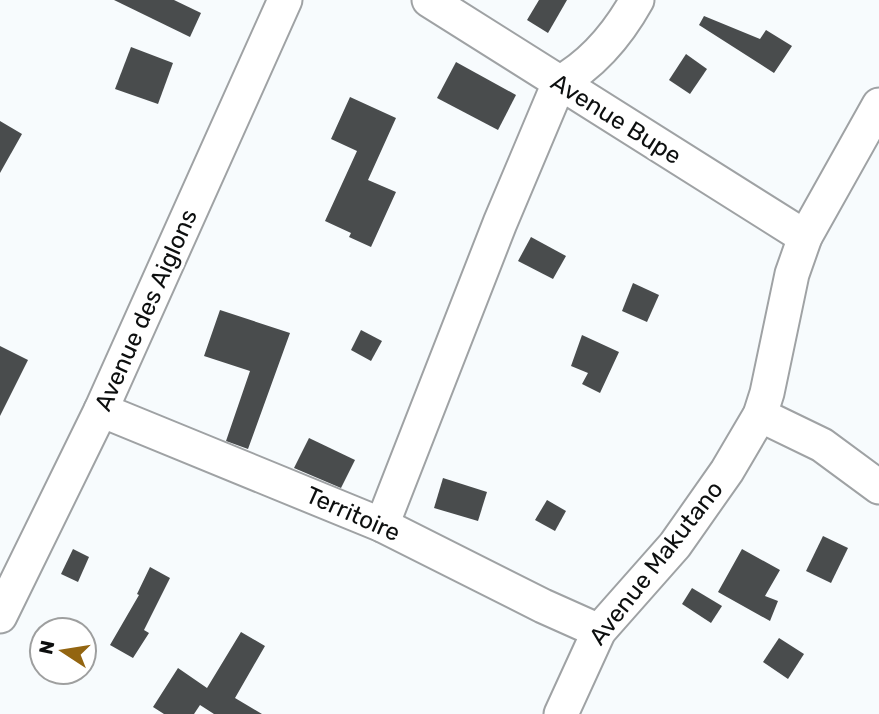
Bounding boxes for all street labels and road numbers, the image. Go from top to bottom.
street label: Avenue Bupe [546,68,686,170]
street label: Avenue des Aiglons [89,205,203,415]
street label: Avenue Makutano [583,476,729,650]
street label: Territoire [301,481,405,547]

